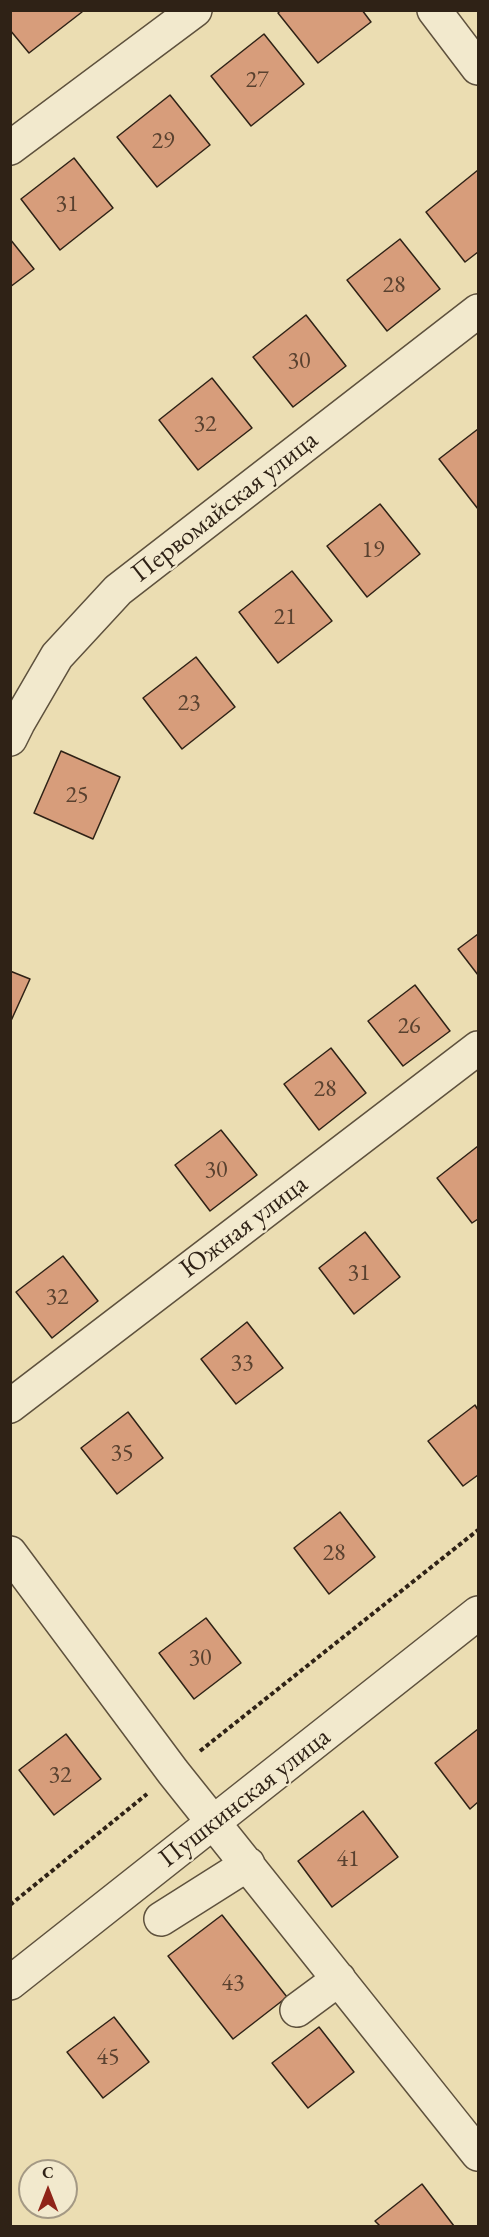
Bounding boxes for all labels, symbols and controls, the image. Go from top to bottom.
house number: 27 [245,66,269,94]
house number: 29 [151,127,175,155]
house number: 31 [55,190,79,218]
house number: 28 [382,271,406,299]
house number: 30 [287,347,311,375]
house number: 32 [193,410,217,438]
street label: Первомайская улица [125,424,325,590]
house number: 19 [361,536,385,564]
house number: 21 [273,603,297,631]
house number: 23 [177,689,201,717]
house number: 25 [65,781,89,809]
house number: 26 [397,1012,421,1040]
house number: 28 [313,1075,337,1103]
house number: 30 [204,1156,228,1184]
street label: Южная улица [174,1168,314,1286]
house number: 31 [347,1259,371,1287]
house number: 32 [45,1283,69,1311]
house number: 33 [230,1349,254,1377]
house number: 35 [110,1439,134,1467]
house number: 28 [322,1539,346,1567]
house number: 30 [188,1644,212,1672]
street label: Пушкинская улица [153,1721,337,1875]
house number: 32 [48,1761,72,1789]
house number: 41 [336,1845,360,1873]
house number: 43 [221,1969,245,1997]
house number: 45 [96,2043,120,2071]
north arrow [18,2159,78,2219]
text: С [42,2162,54,2183]

